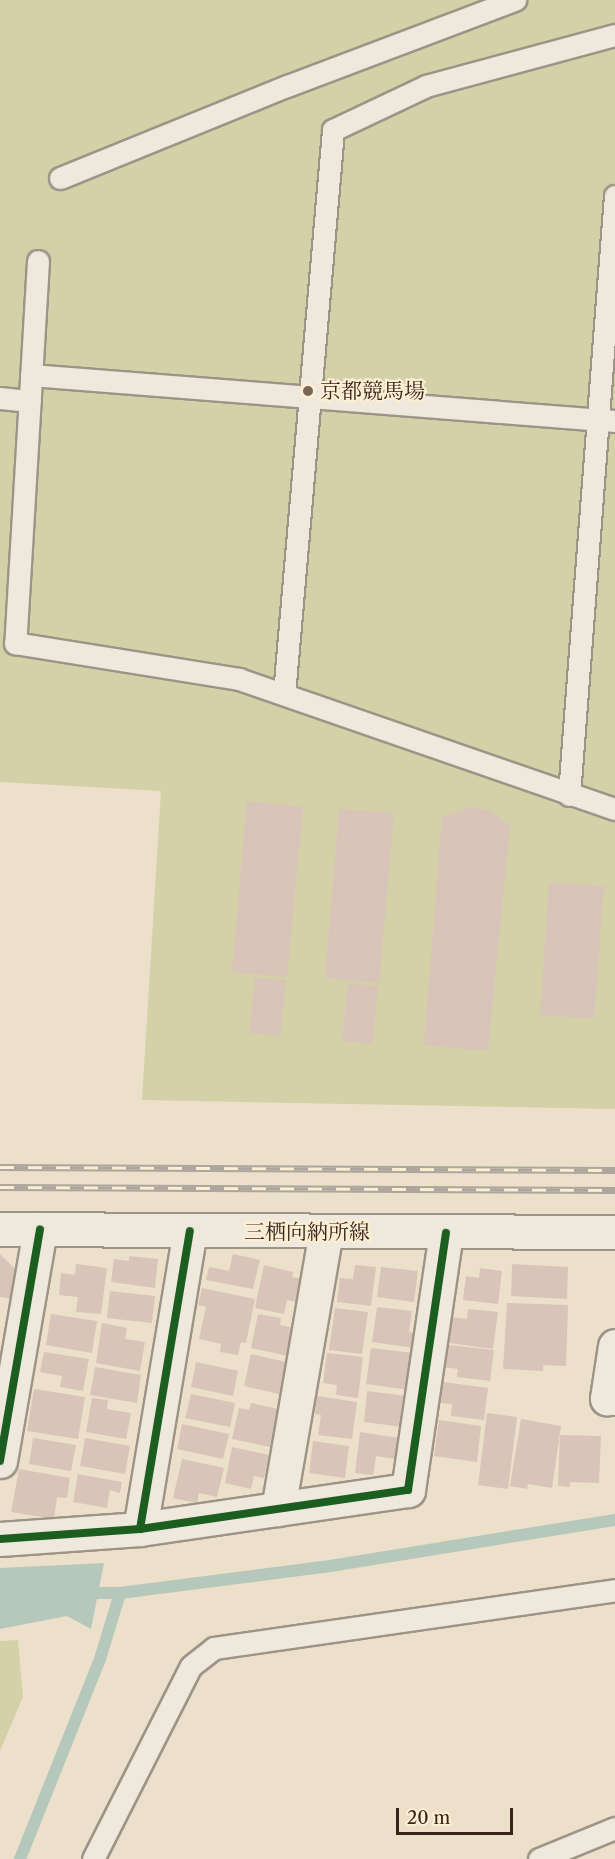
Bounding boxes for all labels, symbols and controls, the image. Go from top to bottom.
place label: 京都競馬場 [320,378,425,404]
marker: 京都競馬場 [301,384,315,398]
street label: 三栖向納所線 [244,1219,370,1245]
scale bar [399,1796,516,1834]
text: 20 m [407,1807,450,1829]

